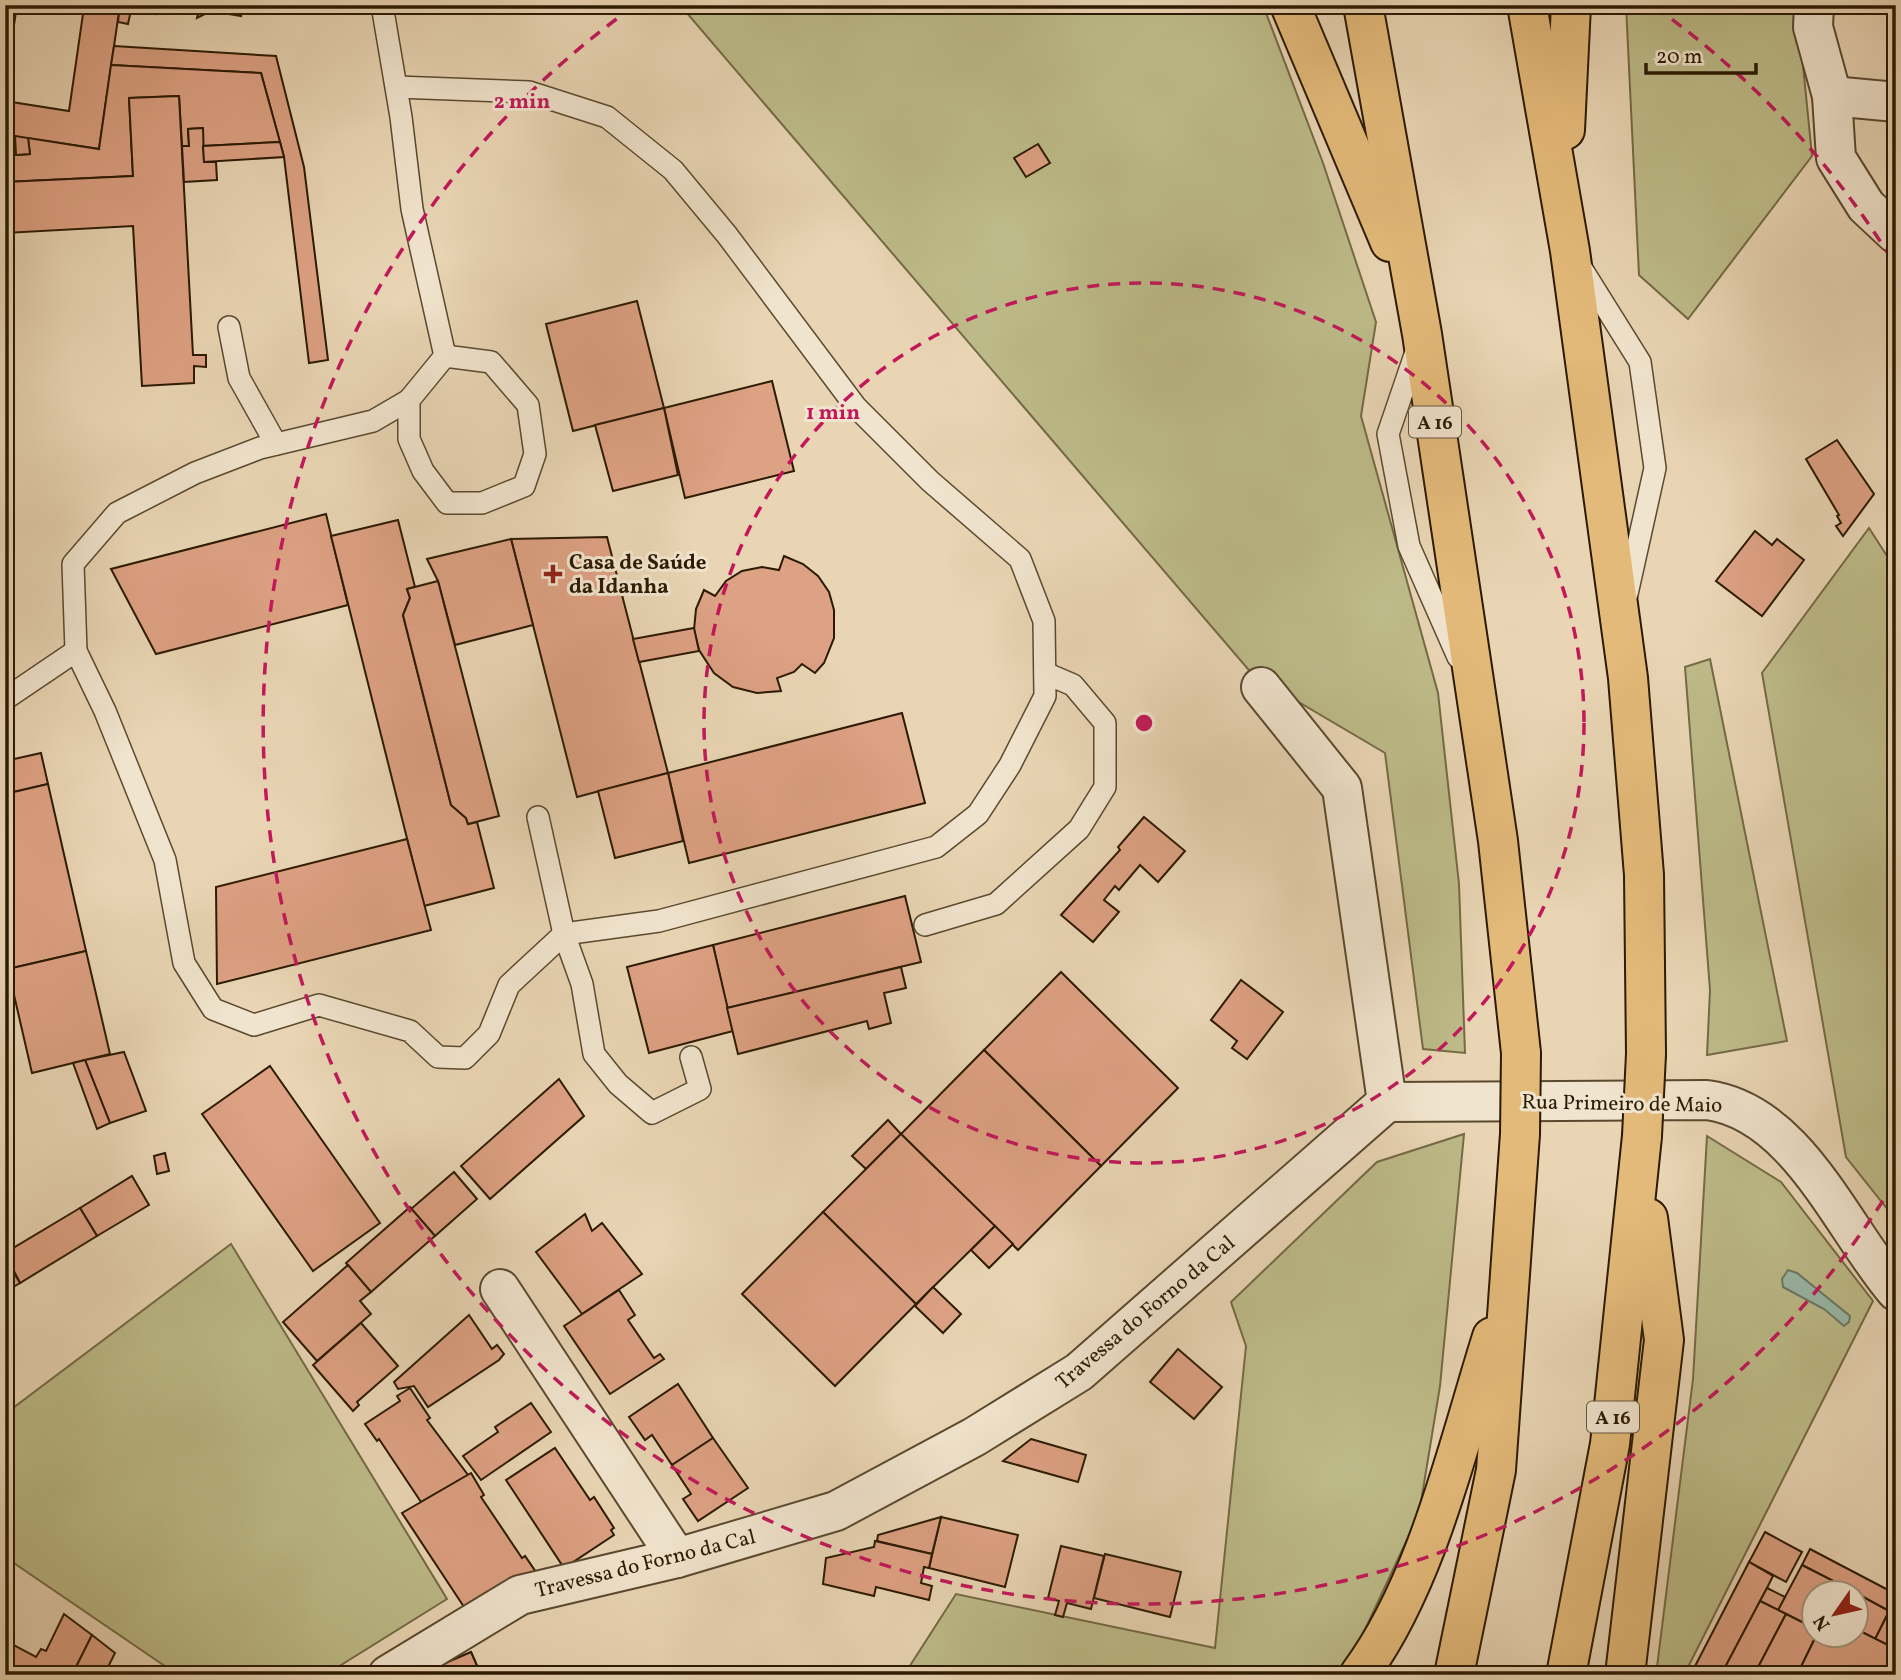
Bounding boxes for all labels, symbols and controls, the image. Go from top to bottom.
scale bar [1646,32,1756,76]
text: 20 m [1656,43,1702,72]
text: 2 min [494,88,550,117]
text: 1 min [806,399,860,428]
road number: A 16 [1409,406,1461,438]
place label: Casa de Saúde da Idanha [569,549,706,602]
marker: Casa de Saúde da Idanha [543,564,563,584]
centre of rings [1132,711,1156,735]
street label: Rua Primeiro de Maio [1521,1088,1723,1121]
street label: Travessa do Forno da Cal [1050,1229,1242,1397]
road number: A 16 [1587,1401,1639,1432]
street label: Travessa do Forno da Cal [532,1523,759,1606]
north arrow [1800,1578,1870,1648]
text: N [1808,1609,1837,1635]

